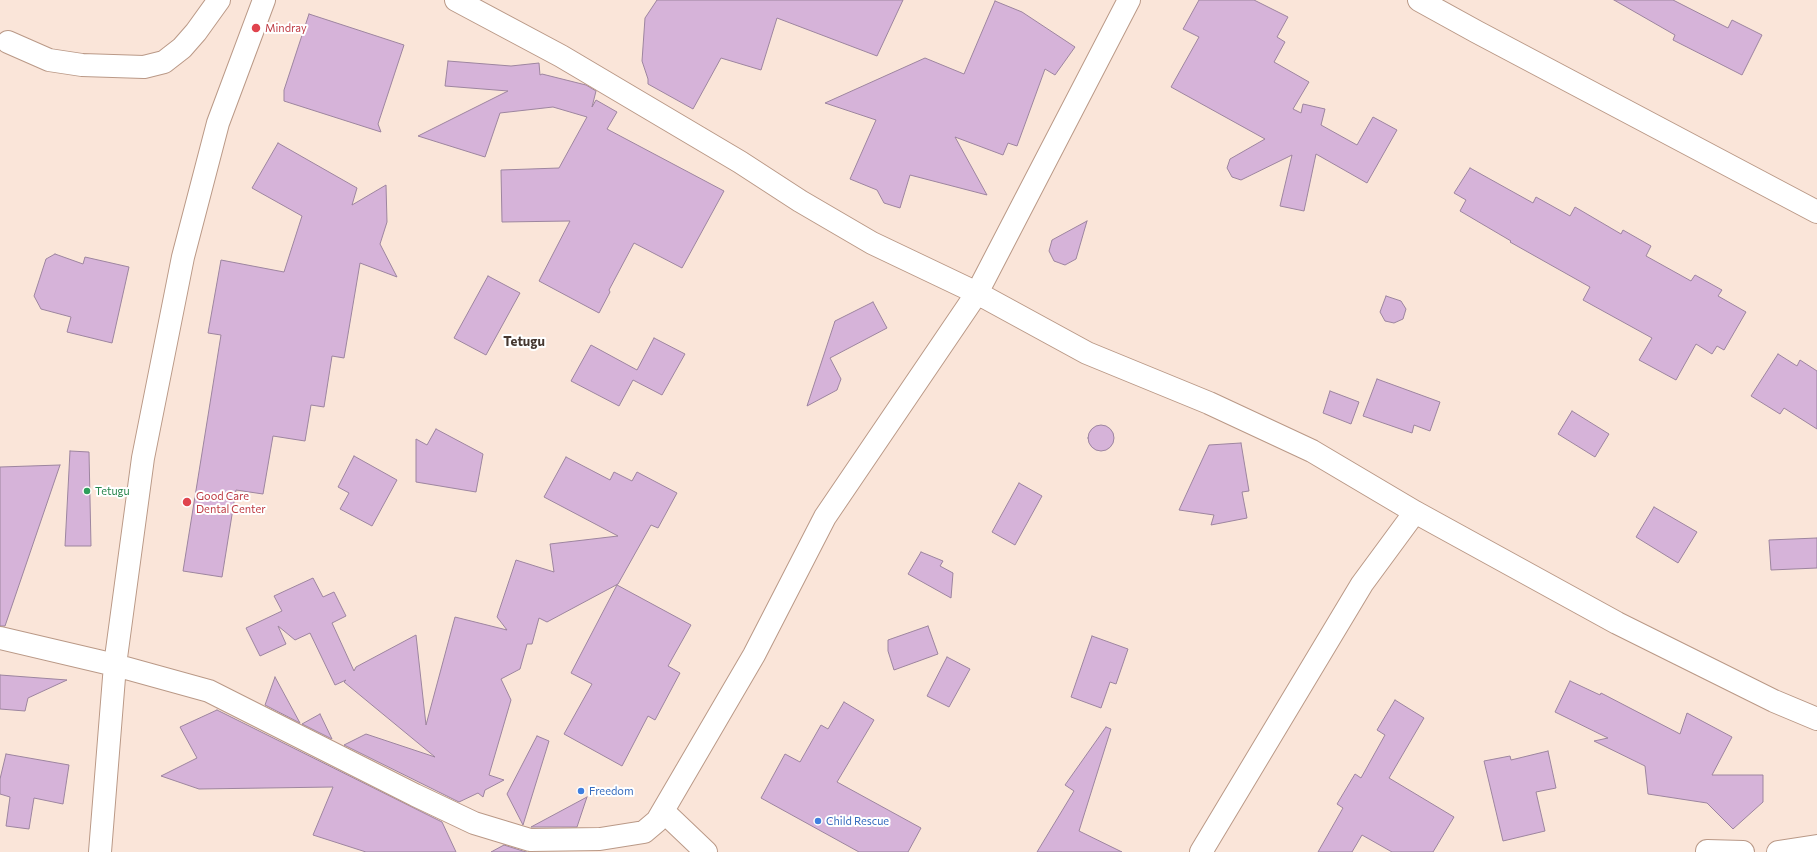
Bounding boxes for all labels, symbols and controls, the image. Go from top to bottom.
place label: Mindray [265,21,307,35]
marker: Mindray [250,22,262,34]
district label: Tetugu [503,334,545,350]
place label: Tetugu [95,484,130,498]
marker: Tetugu [82,486,92,496]
place label: Good Care Dental Center [196,489,266,515]
marker: Good Care Dental Center [181,496,193,508]
place label: Freedom [589,784,633,798]
marker: Freedom [576,786,586,796]
place label: Child Rescue [826,814,889,828]
marker: Child Rescue [813,816,823,826]

